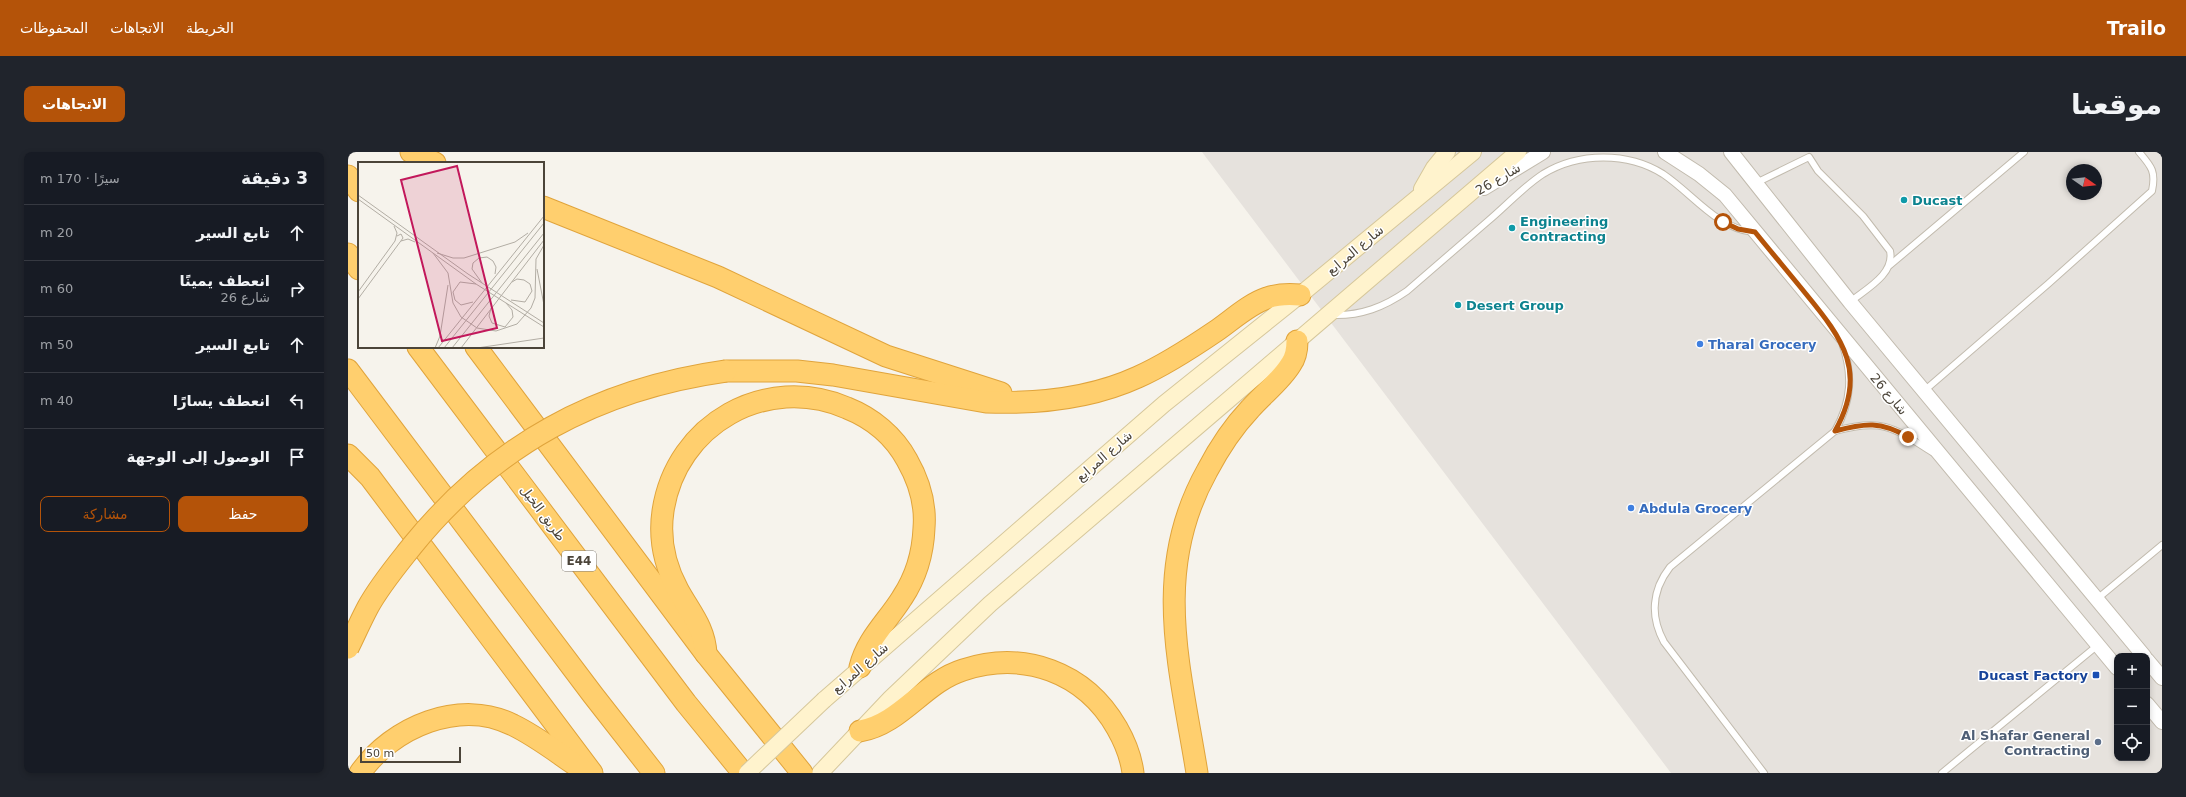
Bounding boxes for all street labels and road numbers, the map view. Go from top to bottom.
street label: شارع 26 [1473,160,1524,199]
street label: شارع المرابع [1324,222,1387,279]
street label: شارع 26 [1867,370,1911,418]
street label: شارع المرابع [1073,428,1136,485]
street label: طريق الخيل [516,482,569,544]
road number: E44 [562,551,596,571]
street label: شارع المرابع [829,640,892,697]

